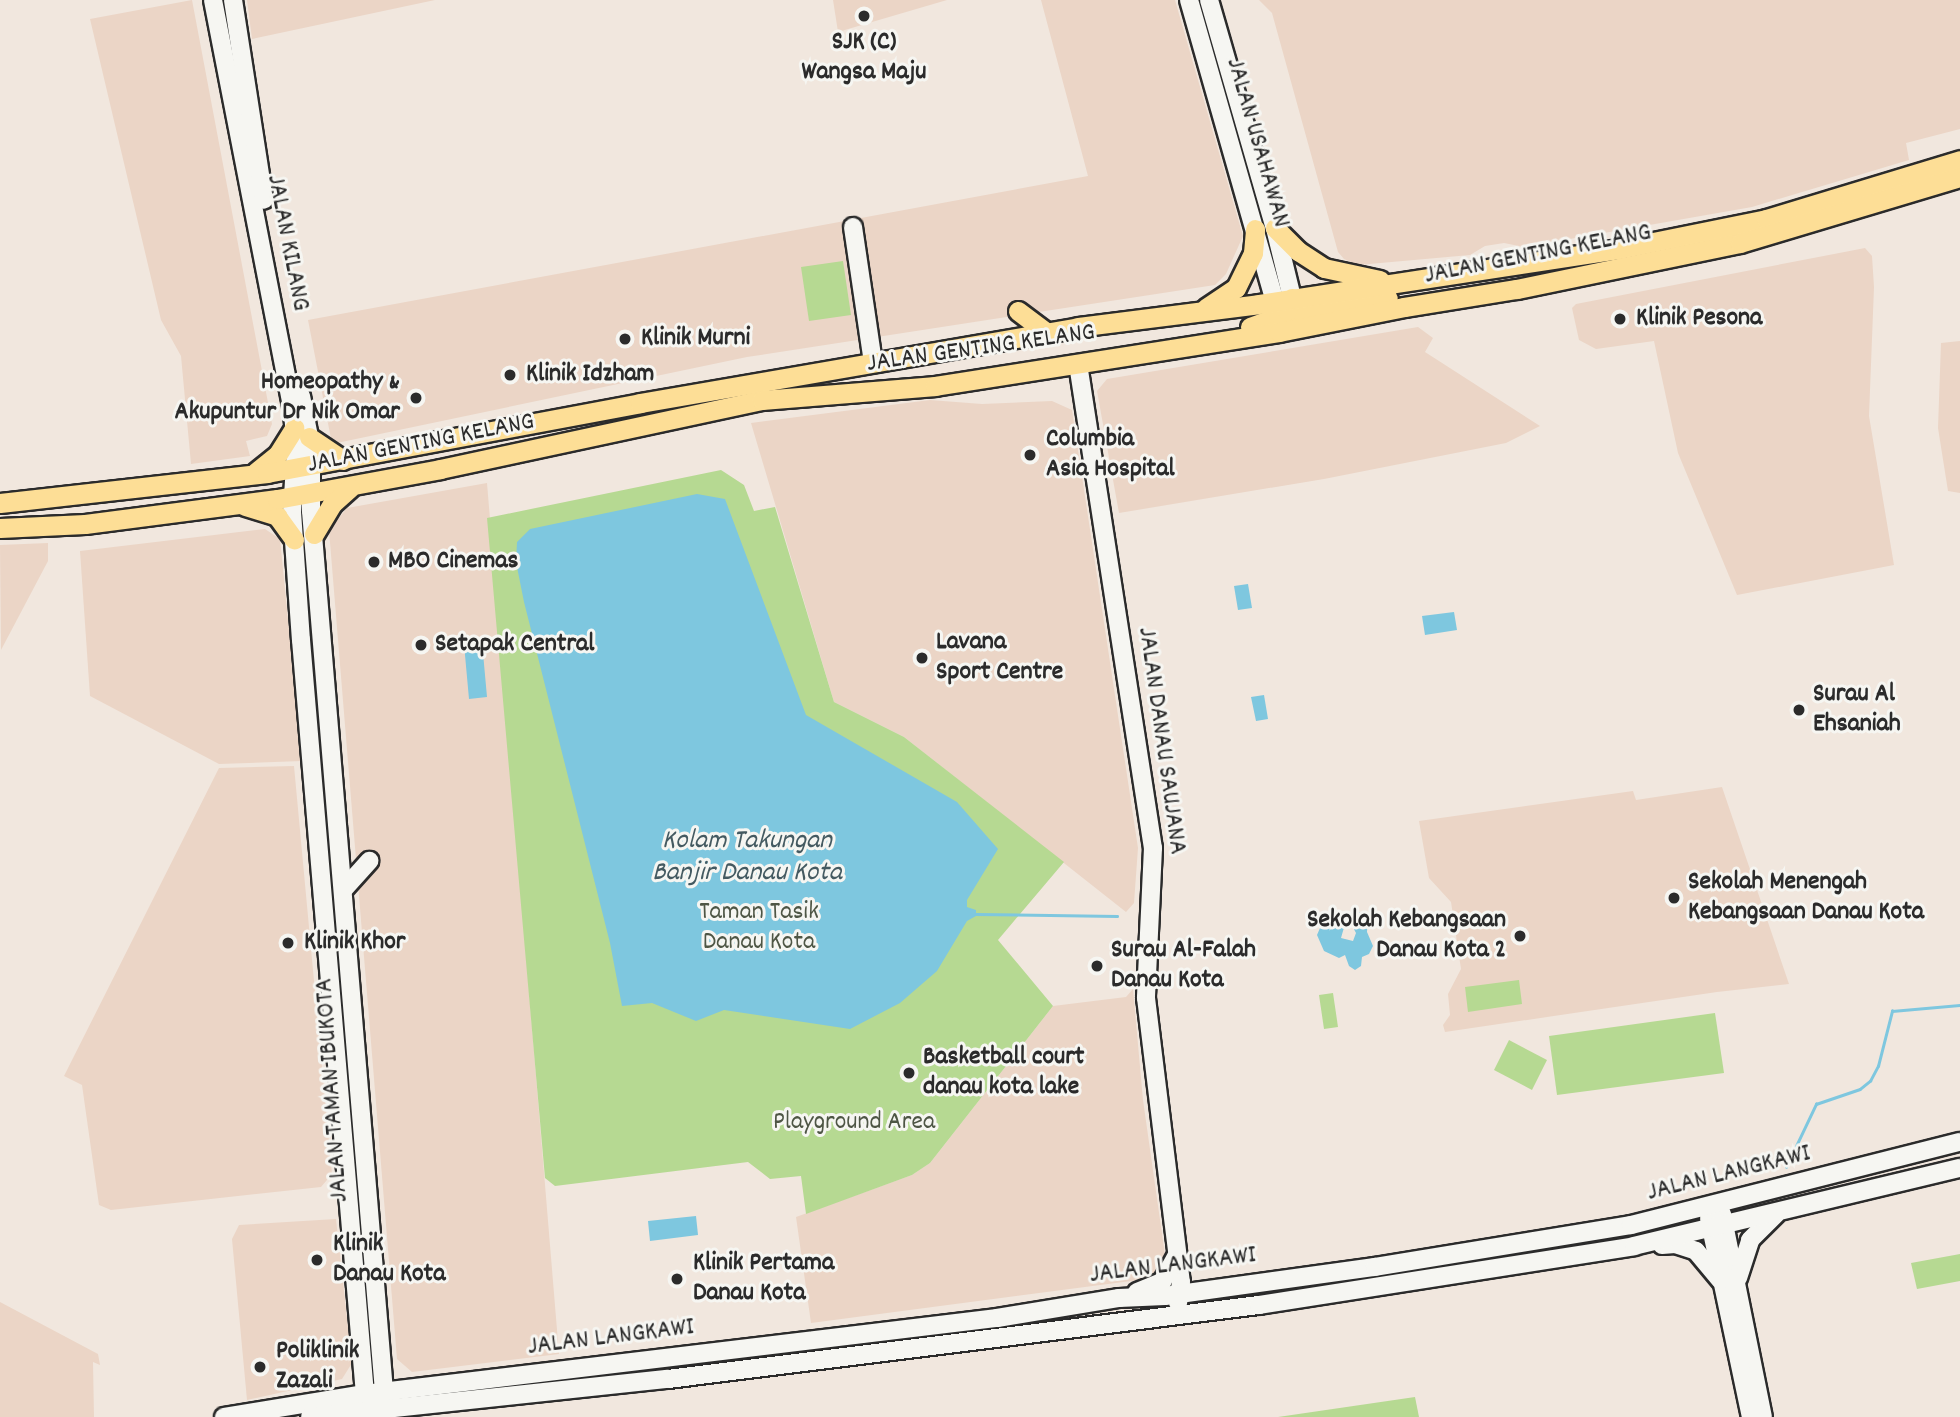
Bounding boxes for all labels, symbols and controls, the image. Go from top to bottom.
marker: SJK (C) Wangsa Maju [856,8,872,24]
place label: SJK (C) Wangsa Maju [801,27,927,88]
street label: JALAN USAHAWAN [1218,55,1296,231]
street label: JALAN KILANG [259,172,315,314]
street label: JALAN GENTING KELANG [1422,218,1654,292]
place label: Klinik Pesona [1636,303,1762,335]
marker: Klinik Pesona [1610,309,1630,329]
street label: JALAN GENTING KELANG [865,318,1097,380]
place label: Klinik Murni [641,323,750,355]
marker: Klinik Murni [615,329,635,349]
place label: Klinik Idzham [526,359,654,391]
marker: Klinik Idzham [500,365,520,385]
place label: Homeopathy & Akupuntur Dr Nik Omar [174,367,400,428]
marker: Homeopathy & Akupuntur Dr Nik Omar [406,388,426,408]
street label: JALAN GENTING KELANG [305,407,537,481]
place label: Columbia Asia Hospital [1046,424,1175,486]
marker: Columbia Asia Hospital [1020,445,1040,465]
place label: MBO Cinemas [388,546,518,578]
marker: MBO Cinemas [366,554,382,570]
street label: JALAN DANAU SAUJANA [1130,625,1192,857]
place label: Lavana Sport Centre [936,627,1063,688]
place label: Setapak Central [435,629,594,661]
marker: Setapak Central [413,637,429,653]
marker: Lavana Sport Centre [914,650,930,666]
place label: Surau Al Ehsaniah [1813,679,1901,740]
marker: Surau Al Ehsaniah [1791,702,1807,718]
water label: Kolam Takungan Banjir Danau Kota [652,825,842,891]
place label: Sekolah Menengah Kebangsaan Danau Kota [1688,867,1924,928]
marker: Sekolah Menengah Kebangsaan Danau Kota [1666,890,1682,906]
park label: Taman Tasik Danau Kota [699,897,819,958]
place label: Sekolah Kebangsaan Danau Kota 2 [1307,905,1506,967]
place label: Klinik Khor [304,927,405,959]
marker: Sekolah Kebangsaan Danau Kota 2 [1512,928,1528,944]
marker: Klinik Khor [278,933,298,953]
place label: Surau Al-Falah Danau Kota [1111,935,1256,996]
marker: Surau Al-Falah Danau Kota [1089,958,1105,974]
street label: JALAN TAMAN IBUKOTA [310,977,356,1203]
place label: Basketball court danau kota lake [923,1042,1084,1104]
marker: Basketball court danau kota lake [901,1065,917,1081]
park label: Playground Area [773,1107,935,1139]
street label: JALAN LANGKAWI [1644,1139,1814,1209]
place label: Klinik Danau Kota [333,1229,445,1290]
street label: JALAN LANGKAWI [1088,1240,1258,1292]
place label: Klinik Pertama Danau Kota [693,1248,834,1310]
marker: Klinik Danau Kota [307,1250,327,1270]
marker: Klinik Pertama Danau Kota [667,1269,687,1289]
street label: JALAN LANGKAWI [526,1312,696,1364]
place label: Poliklinik Zazali [276,1336,359,1398]
marker: Poliklinik Zazali [250,1357,270,1377]

